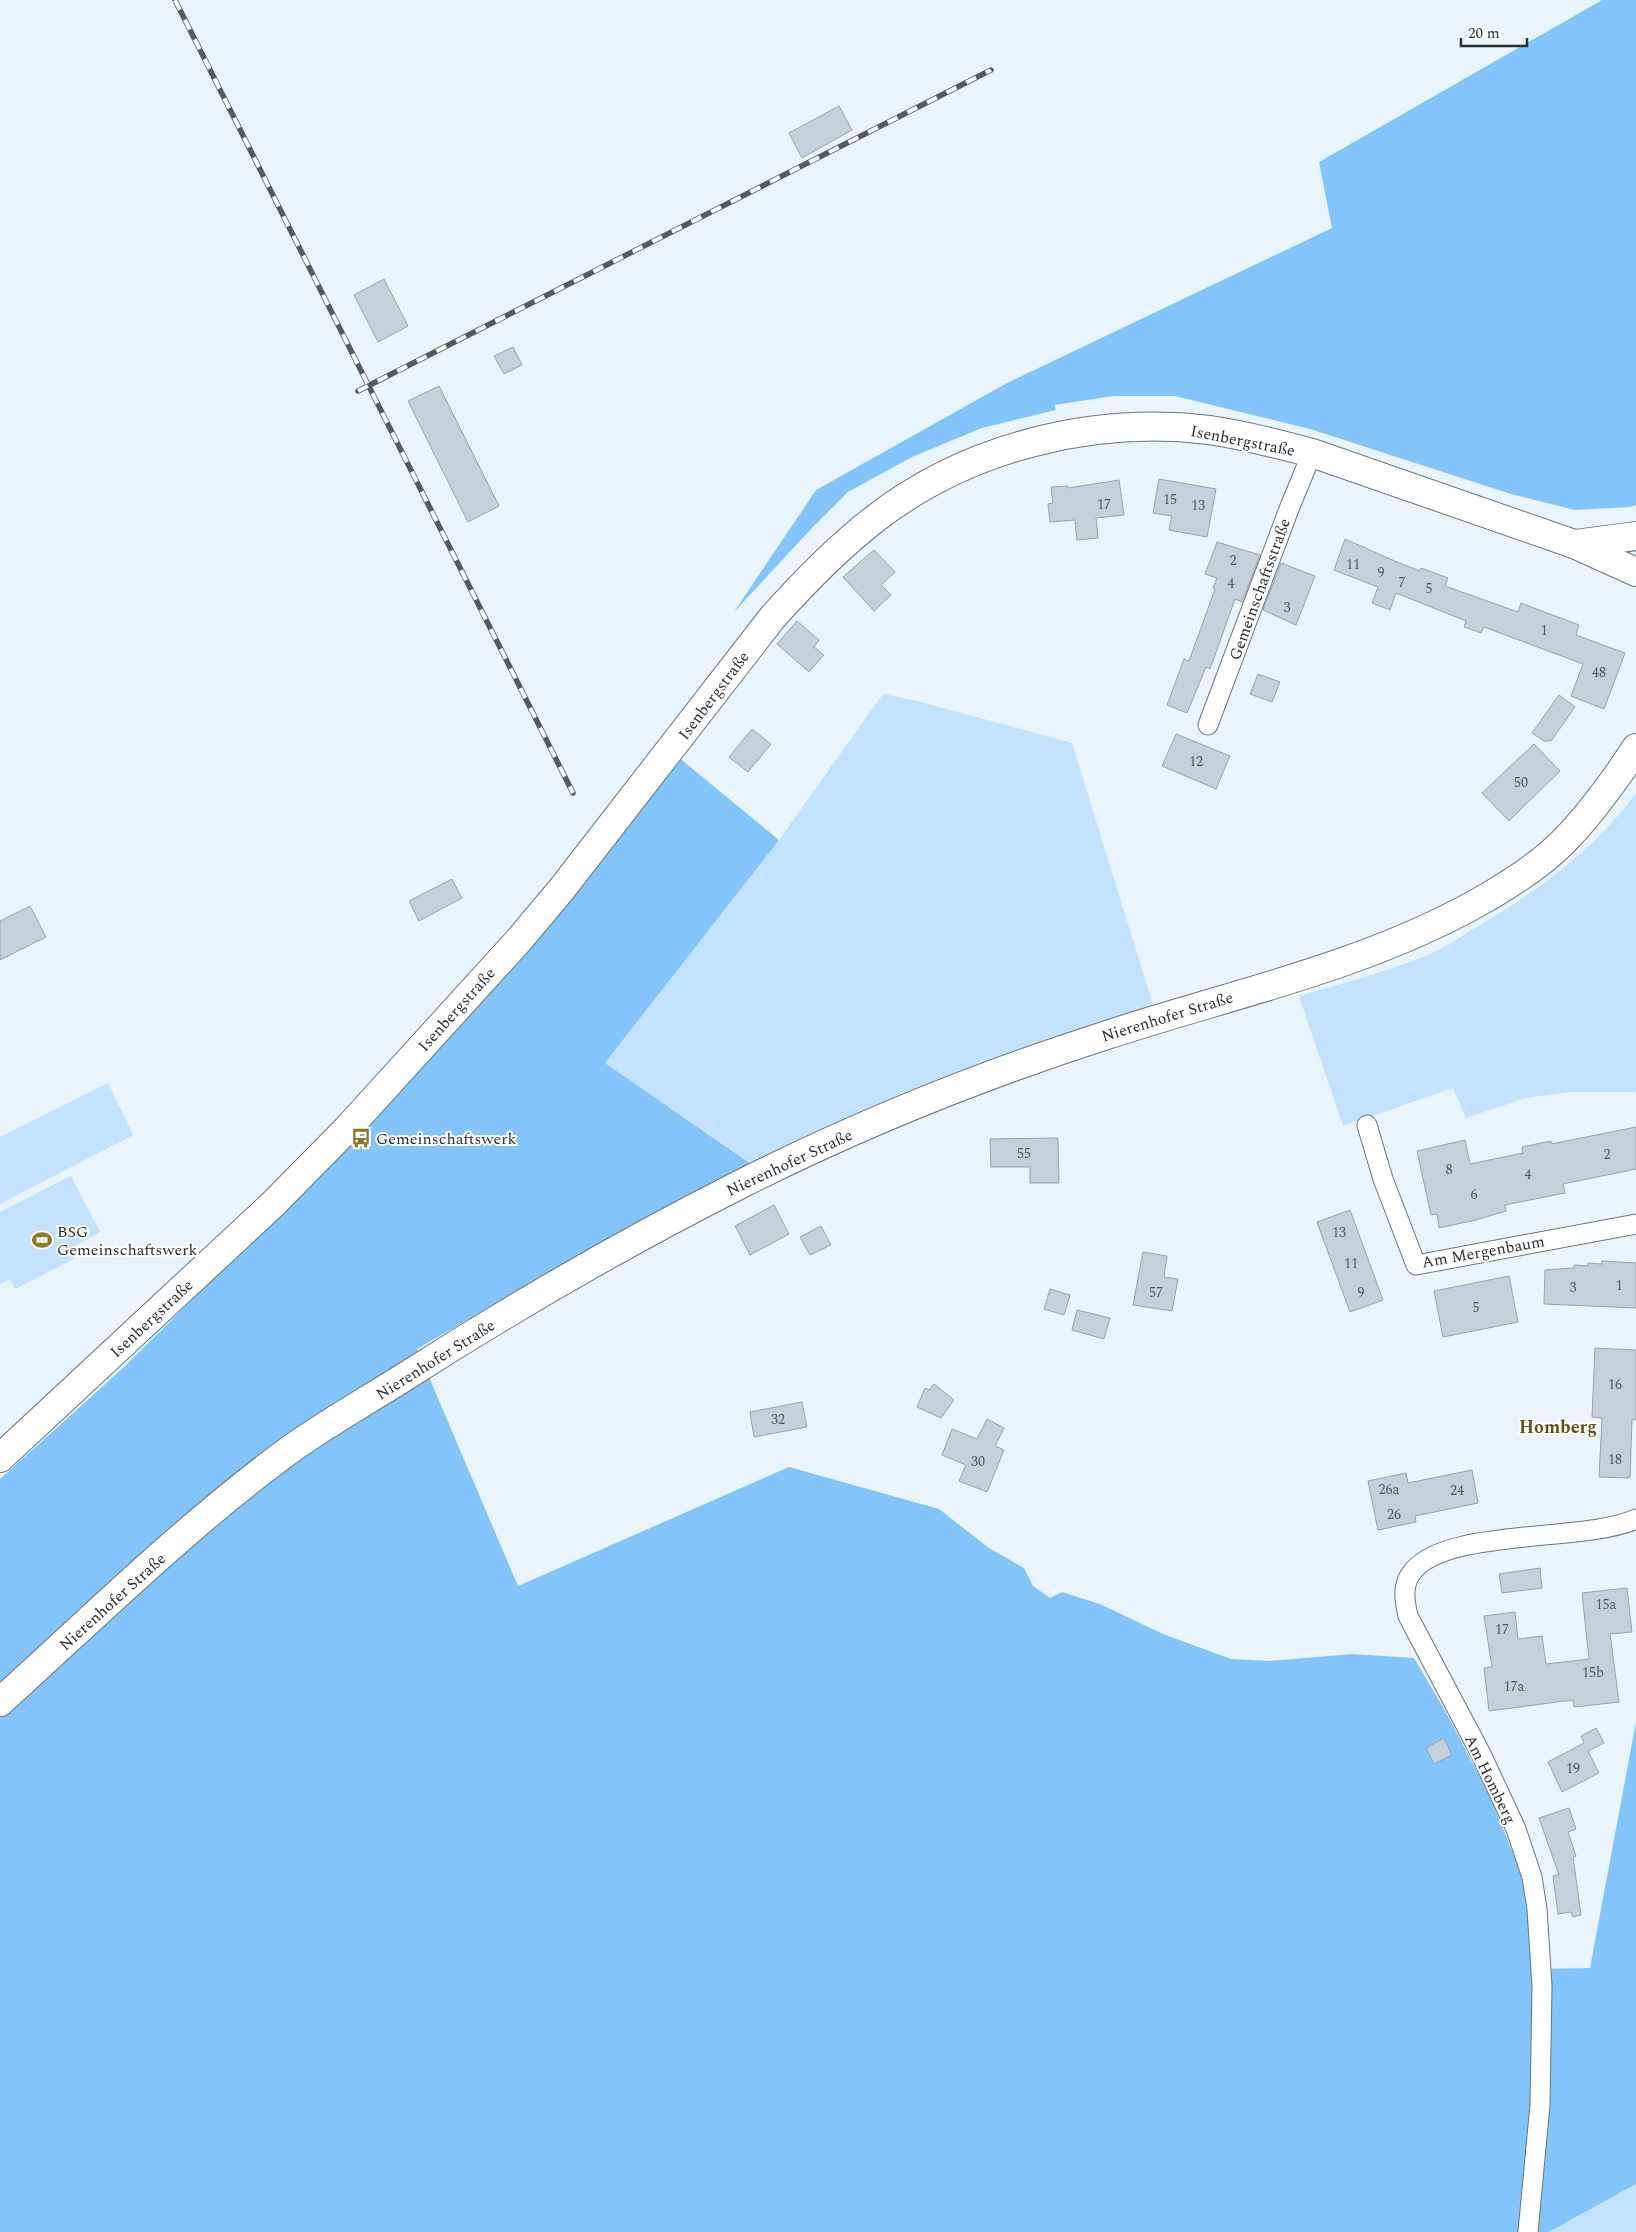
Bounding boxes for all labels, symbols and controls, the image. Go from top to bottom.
scale bar [1461,15,1527,47]
text: 20 m [1468,22,1500,45]
street label: Isenbergstraße [1188,419,1297,463]
house number: 15 [1163,489,1177,510]
house number: 17 [1097,494,1111,515]
house number: 13 [1191,495,1205,516]
street label: Gemeinschaftsstraße [1223,515,1297,664]
house number: 2 [1230,550,1237,571]
house number: 11 [1346,554,1360,575]
house number: 9 [1378,562,1385,583]
house number: 7 [1399,572,1406,593]
house number: 4 [1228,573,1235,594]
house number: 5 [1426,578,1433,599]
house number: 3 [1284,597,1291,618]
house number: 1 [1541,620,1548,641]
street label: Isenbergstraße [672,646,755,745]
house number: 48 [1592,662,1606,683]
house number: 12 [1189,751,1203,772]
house number: 50 [1514,772,1528,793]
street label: Isenbergstraße [412,962,501,1057]
street label: Nierenhofer Straße [1098,985,1236,1048]
street label: Nierenhofer Straße [722,1123,856,1203]
bus stop icon: Gemeinschaftswerk [350,1127,372,1149]
place label: Gemeinschaftswerk [376,1127,517,1151]
house number: 55 [1017,1143,1031,1164]
house number: 2 [1604,1144,1611,1165]
house number: 8 [1446,1159,1453,1180]
house number: 4 [1525,1164,1532,1185]
house number: 6 [1471,1184,1478,1205]
place label: BSG Gemeinschaftswerk [57,1220,198,1262]
house number: 13 [1332,1222,1346,1243]
sports icon: BSG Gemeinschaftswerk [31,1229,53,1251]
street label: Am Mergenbaum [1420,1229,1547,1275]
house number: 11 [1344,1253,1358,1274]
street label: Isenbergstraße [105,1274,199,1364]
house number: 1 [1616,1275,1623,1296]
house number: 3 [1570,1277,1577,1298]
house number: 57 [1149,1282,1163,1303]
house number: 9 [1358,1282,1365,1303]
house number: 5 [1473,1297,1480,1318]
street label: Nierenhofer Straße [371,1313,500,1406]
house number: 16 [1608,1374,1622,1395]
house number: 32 [771,1409,785,1430]
district label: Homberg [1519,1414,1597,1441]
house number: 18 [1608,1449,1622,1470]
house number: 30 [971,1451,985,1472]
house number: 26a [1379,1479,1400,1500]
house number: 24 [1450,1480,1464,1501]
house number: 26 [1387,1504,1401,1525]
street label: Nierenhofer Straße [54,1547,171,1656]
house number: 15a [1596,1594,1617,1615]
house number: 17 [1495,1619,1509,1640]
house number: 15b [1582,1662,1604,1683]
house number: 17a [1504,1676,1525,1697]
street label: Am Homberg [1458,1731,1522,1828]
house number: 19 [1566,1758,1580,1779]

